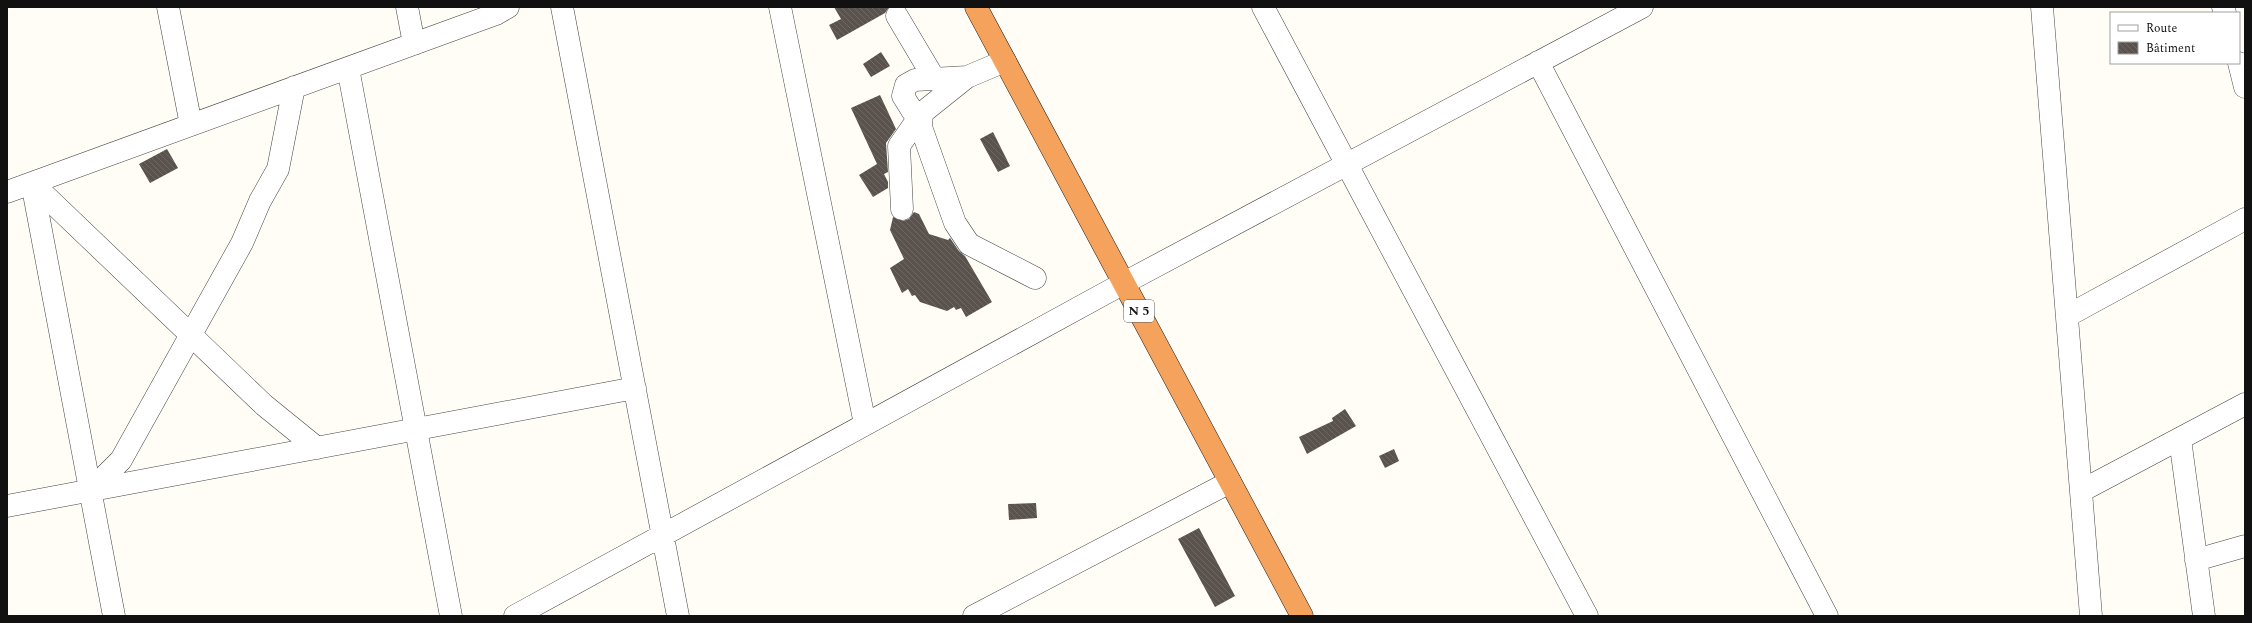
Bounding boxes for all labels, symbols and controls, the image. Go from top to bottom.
legend [2110,12,2240,64]
text: Route [2146,19,2177,38]
text: Bâtiment [2146,39,2195,58]
road number: N 5 [1124,300,1154,322]

